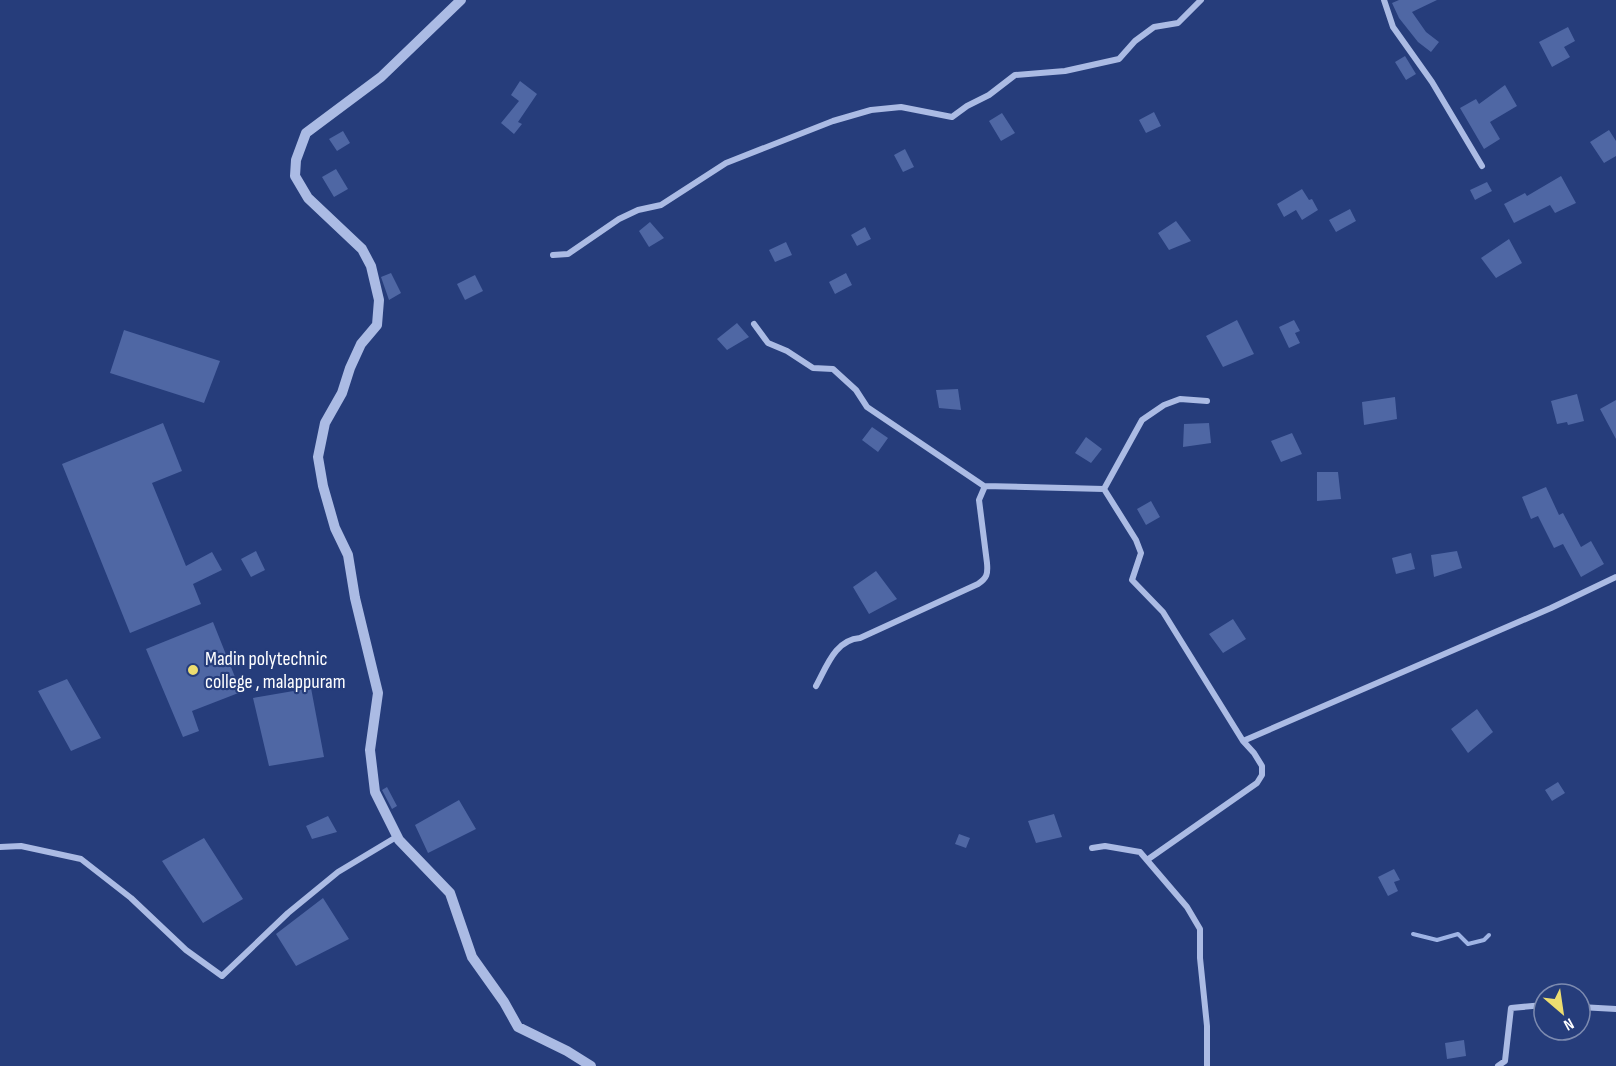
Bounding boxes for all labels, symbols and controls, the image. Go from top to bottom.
place label: Madin polytechnic college , malappuram [205,647,346,694]
marker: Madin polytechnic college , malappuram [186,663,200,677]
north arrow [1532,982,1592,1042]
text: N [1560,1013,1577,1034]

